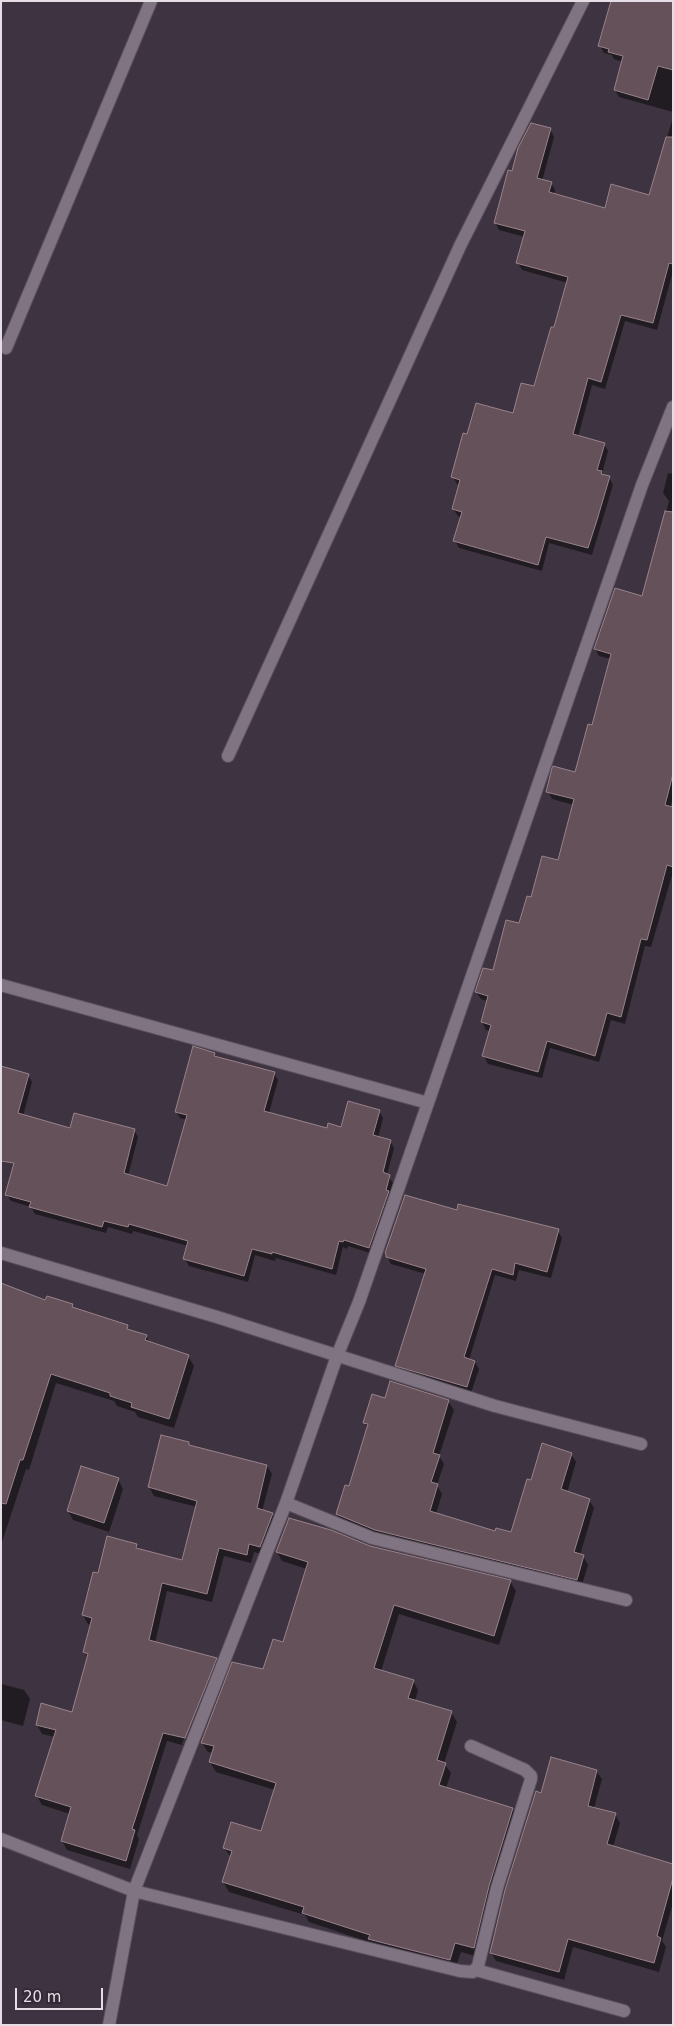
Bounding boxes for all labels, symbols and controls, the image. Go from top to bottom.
scale bar [18,1978,105,2010]
text: 20 m [23,1988,61,2006]

